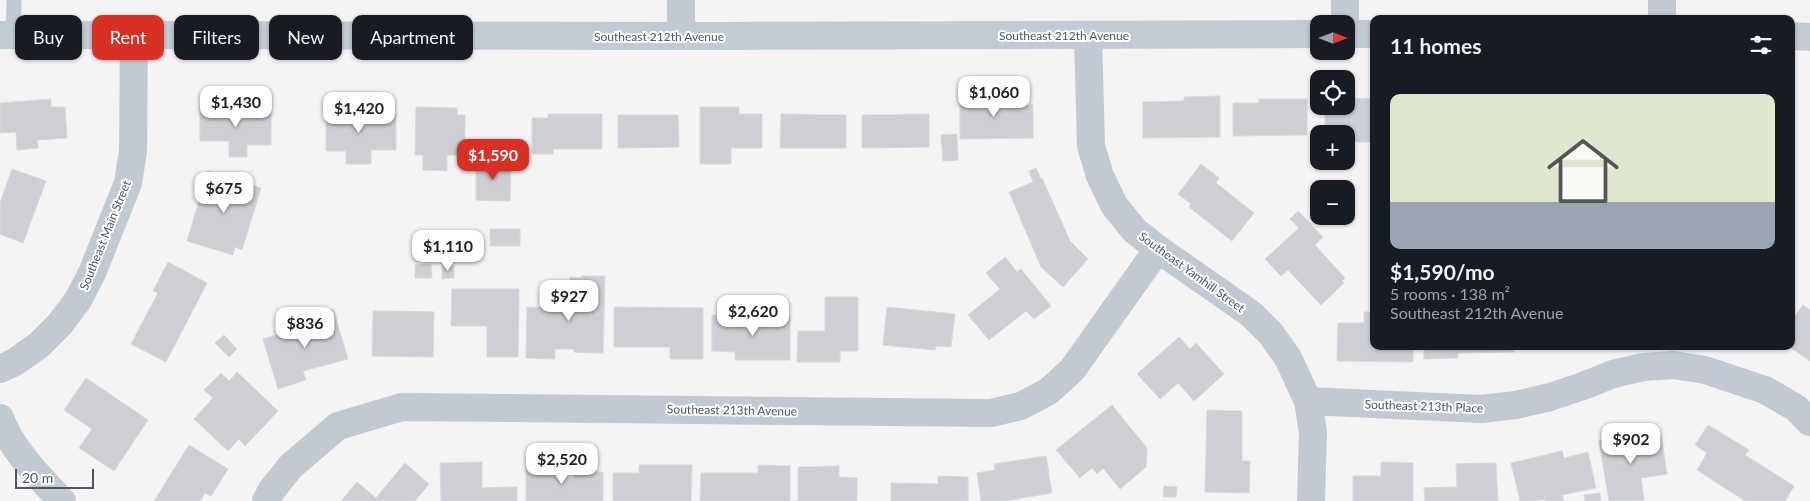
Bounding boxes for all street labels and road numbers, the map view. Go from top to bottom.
street label: Southeast 212th Avenue [999,28,1129,43]
street label: Southeast 212th Avenue [594,29,724,44]
street label: Southeast Main Street [76,177,134,292]
street label: Southeast Yamhill Street [1136,229,1248,316]
street label: Southeast 213th Place [1364,396,1484,416]
street label: Southeast 213th Avenue [667,401,797,419]

